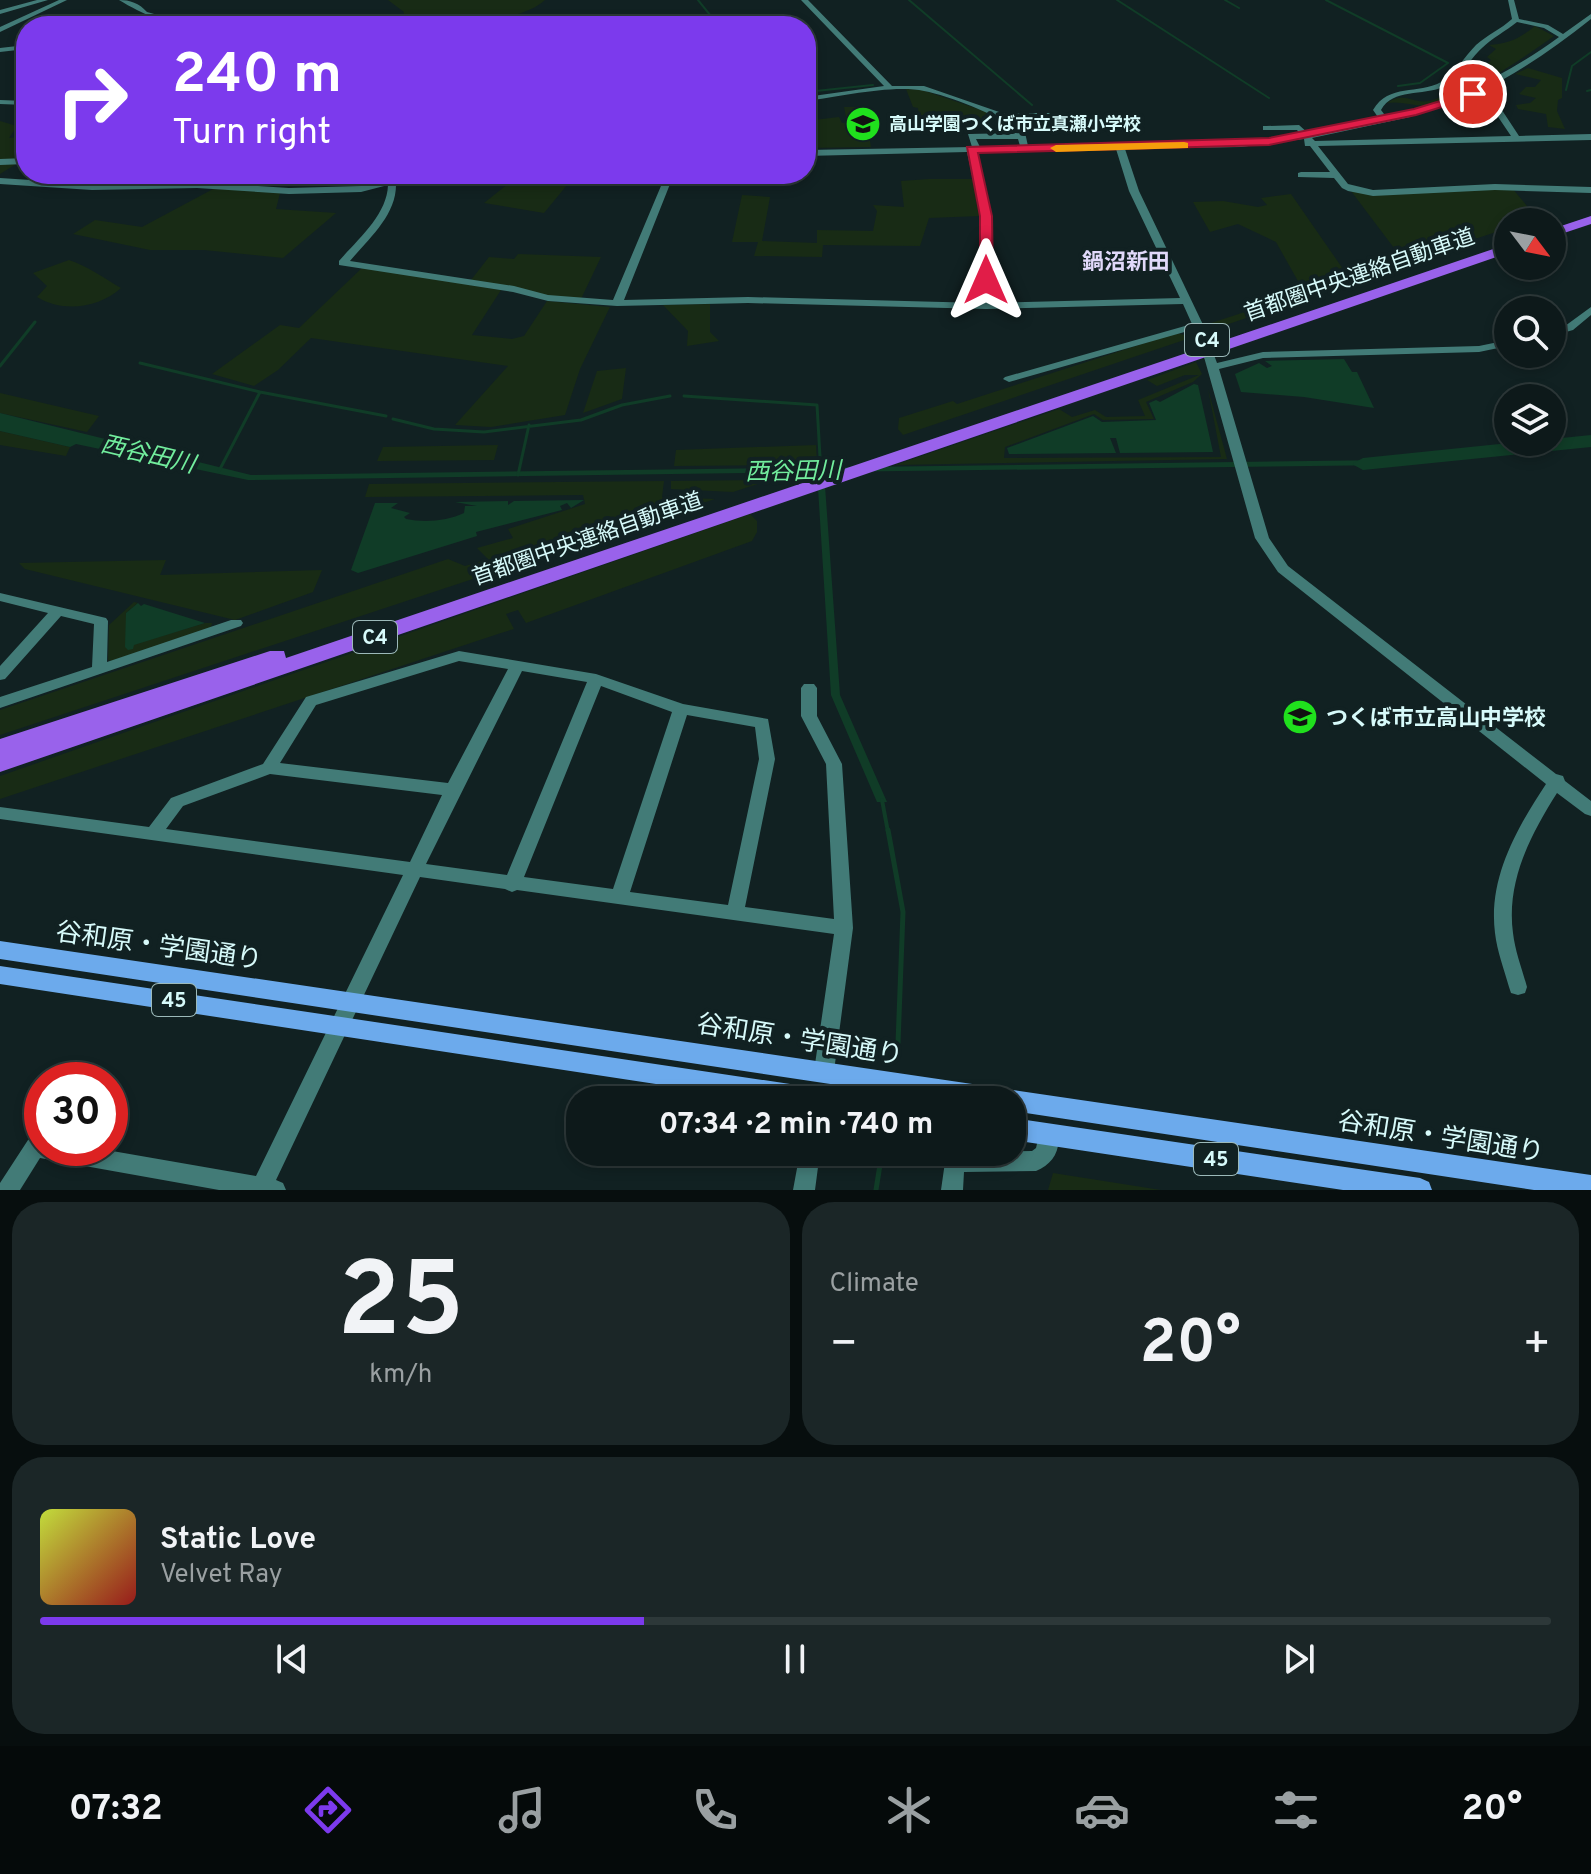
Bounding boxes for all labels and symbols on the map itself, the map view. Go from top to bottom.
pin [1439,60,1507,128]
school or university icon: 高山学園つくば市立真瀬小学校 [844,105,882,143]
place label: 高山学園つくば市立真瀬小学校 [889,114,1141,137]
north arrow [1494,208,1566,280]
street label: 首都圏中央連絡自動車道 [1241,224,1479,329]
position arrow [944,238,1028,322]
district label: 鍋沼新田 [1082,250,1170,277]
road number: C4 [1185,324,1229,356]
water label: 西谷田川 [97,431,201,482]
water label: 西谷田川 [745,457,844,489]
street label: 首都圏中央連絡自動車道 [469,488,707,593]
road number: C4 [353,621,397,653]
school or university icon: つくば市立高山中学校 [1281,698,1319,736]
place label: つくば市立高山中学校 [1326,706,1546,733]
street label: 谷和原・学園通り [53,917,264,978]
road number: 45 [152,984,196,1016]
street label: 谷和原・学園通り [694,1009,905,1074]
speed limit sign: 30 [24,1062,128,1166]
street label: 谷和原・学園通り [1335,1106,1546,1171]
road number: 45 [1194,1143,1238,1175]

